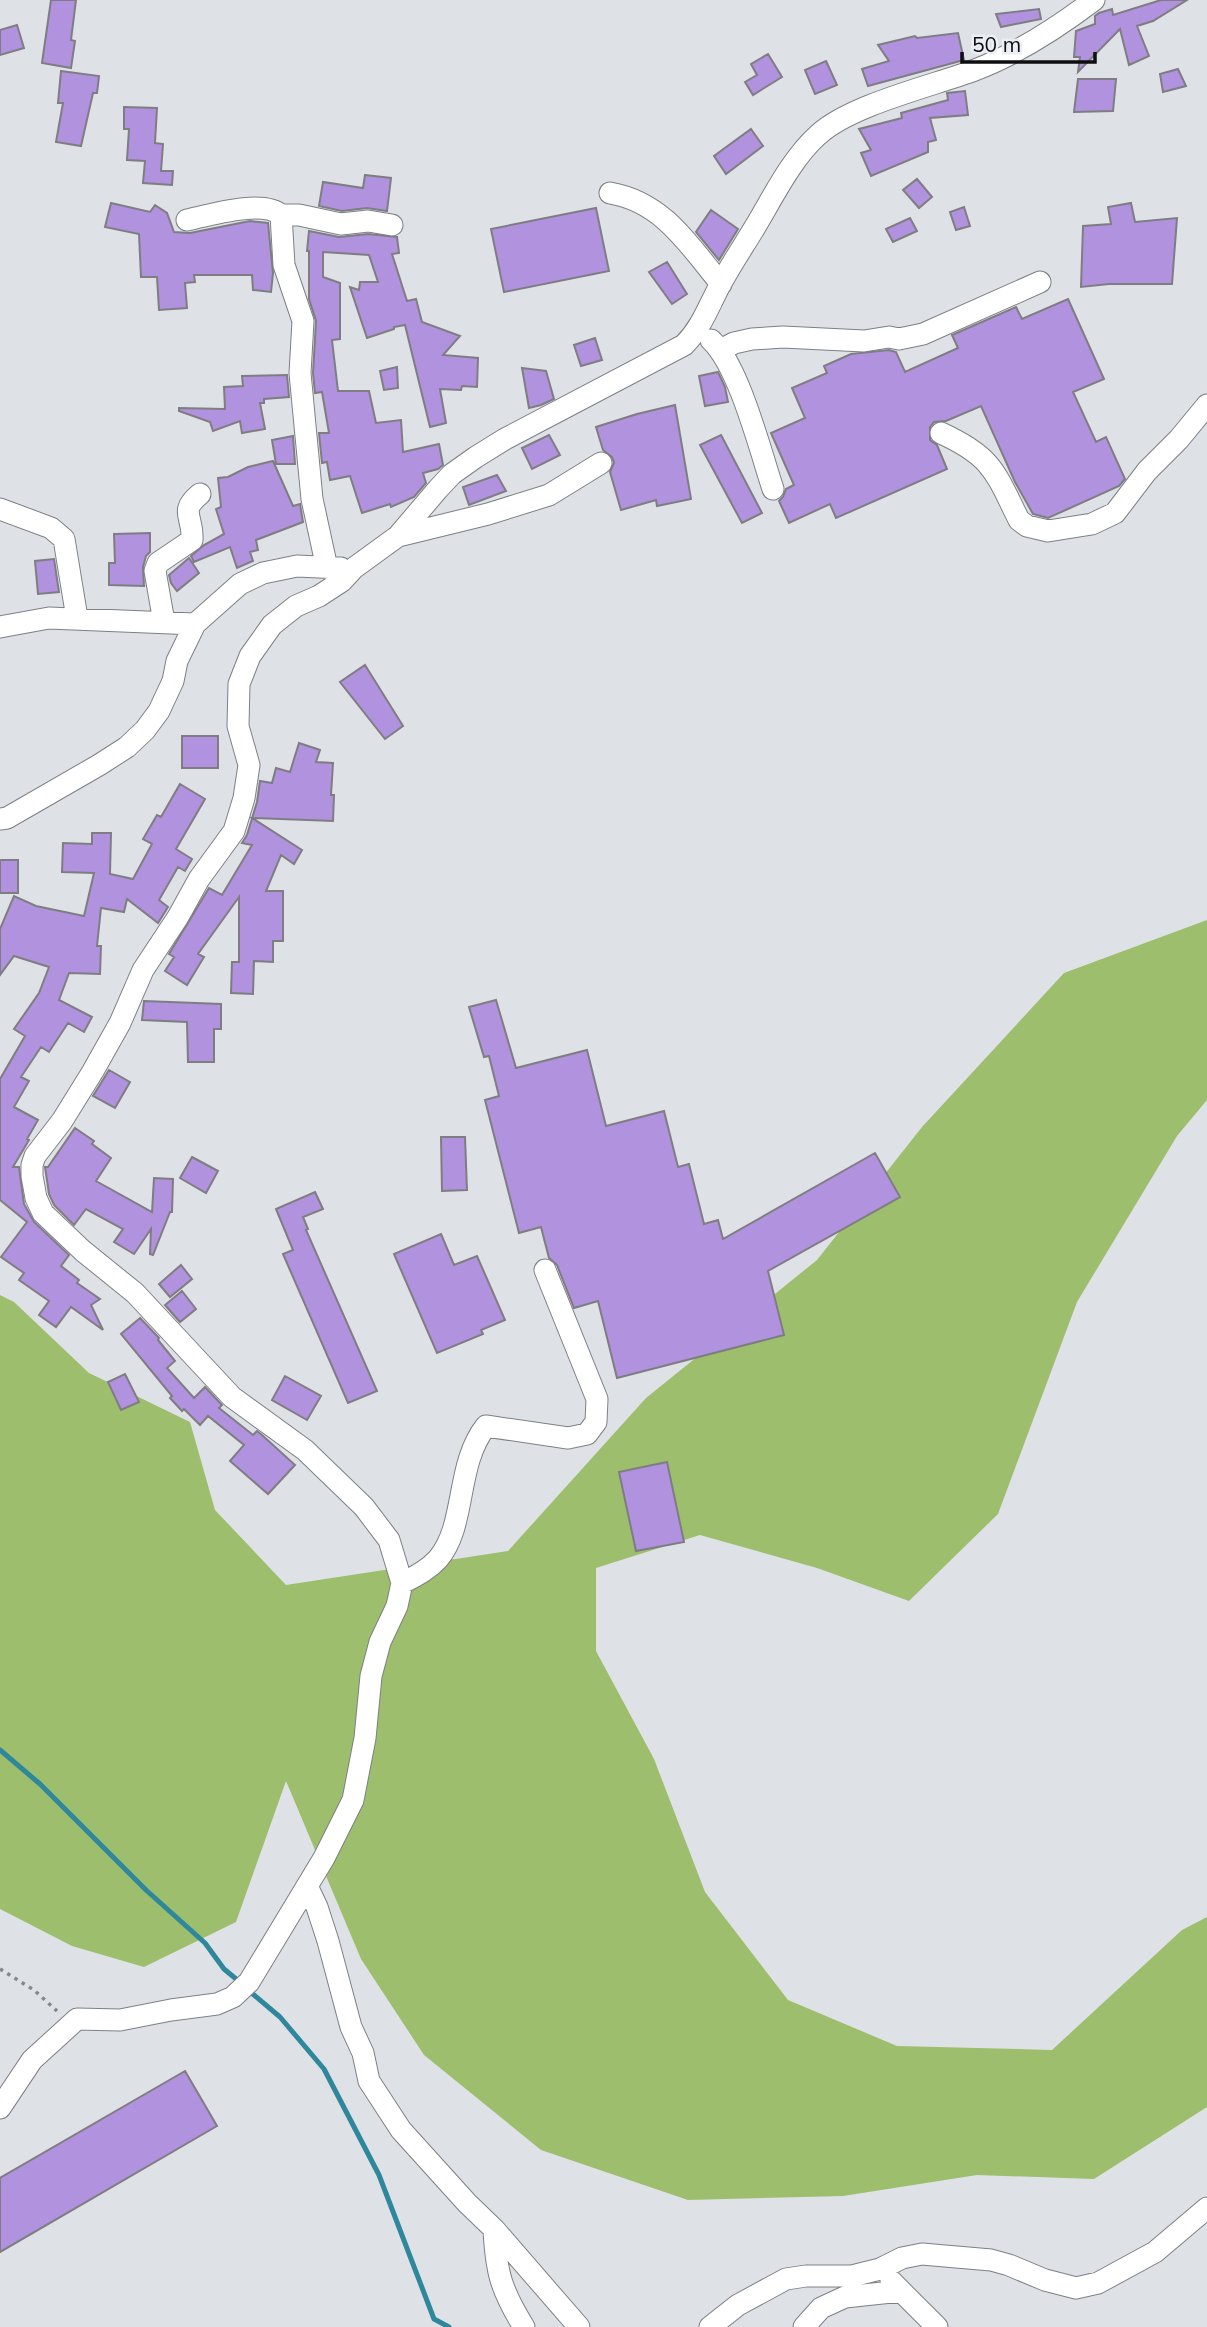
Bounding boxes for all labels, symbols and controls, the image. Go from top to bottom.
scale bar [962,21,1095,65]
text: 50 m [972,31,1021,57]

